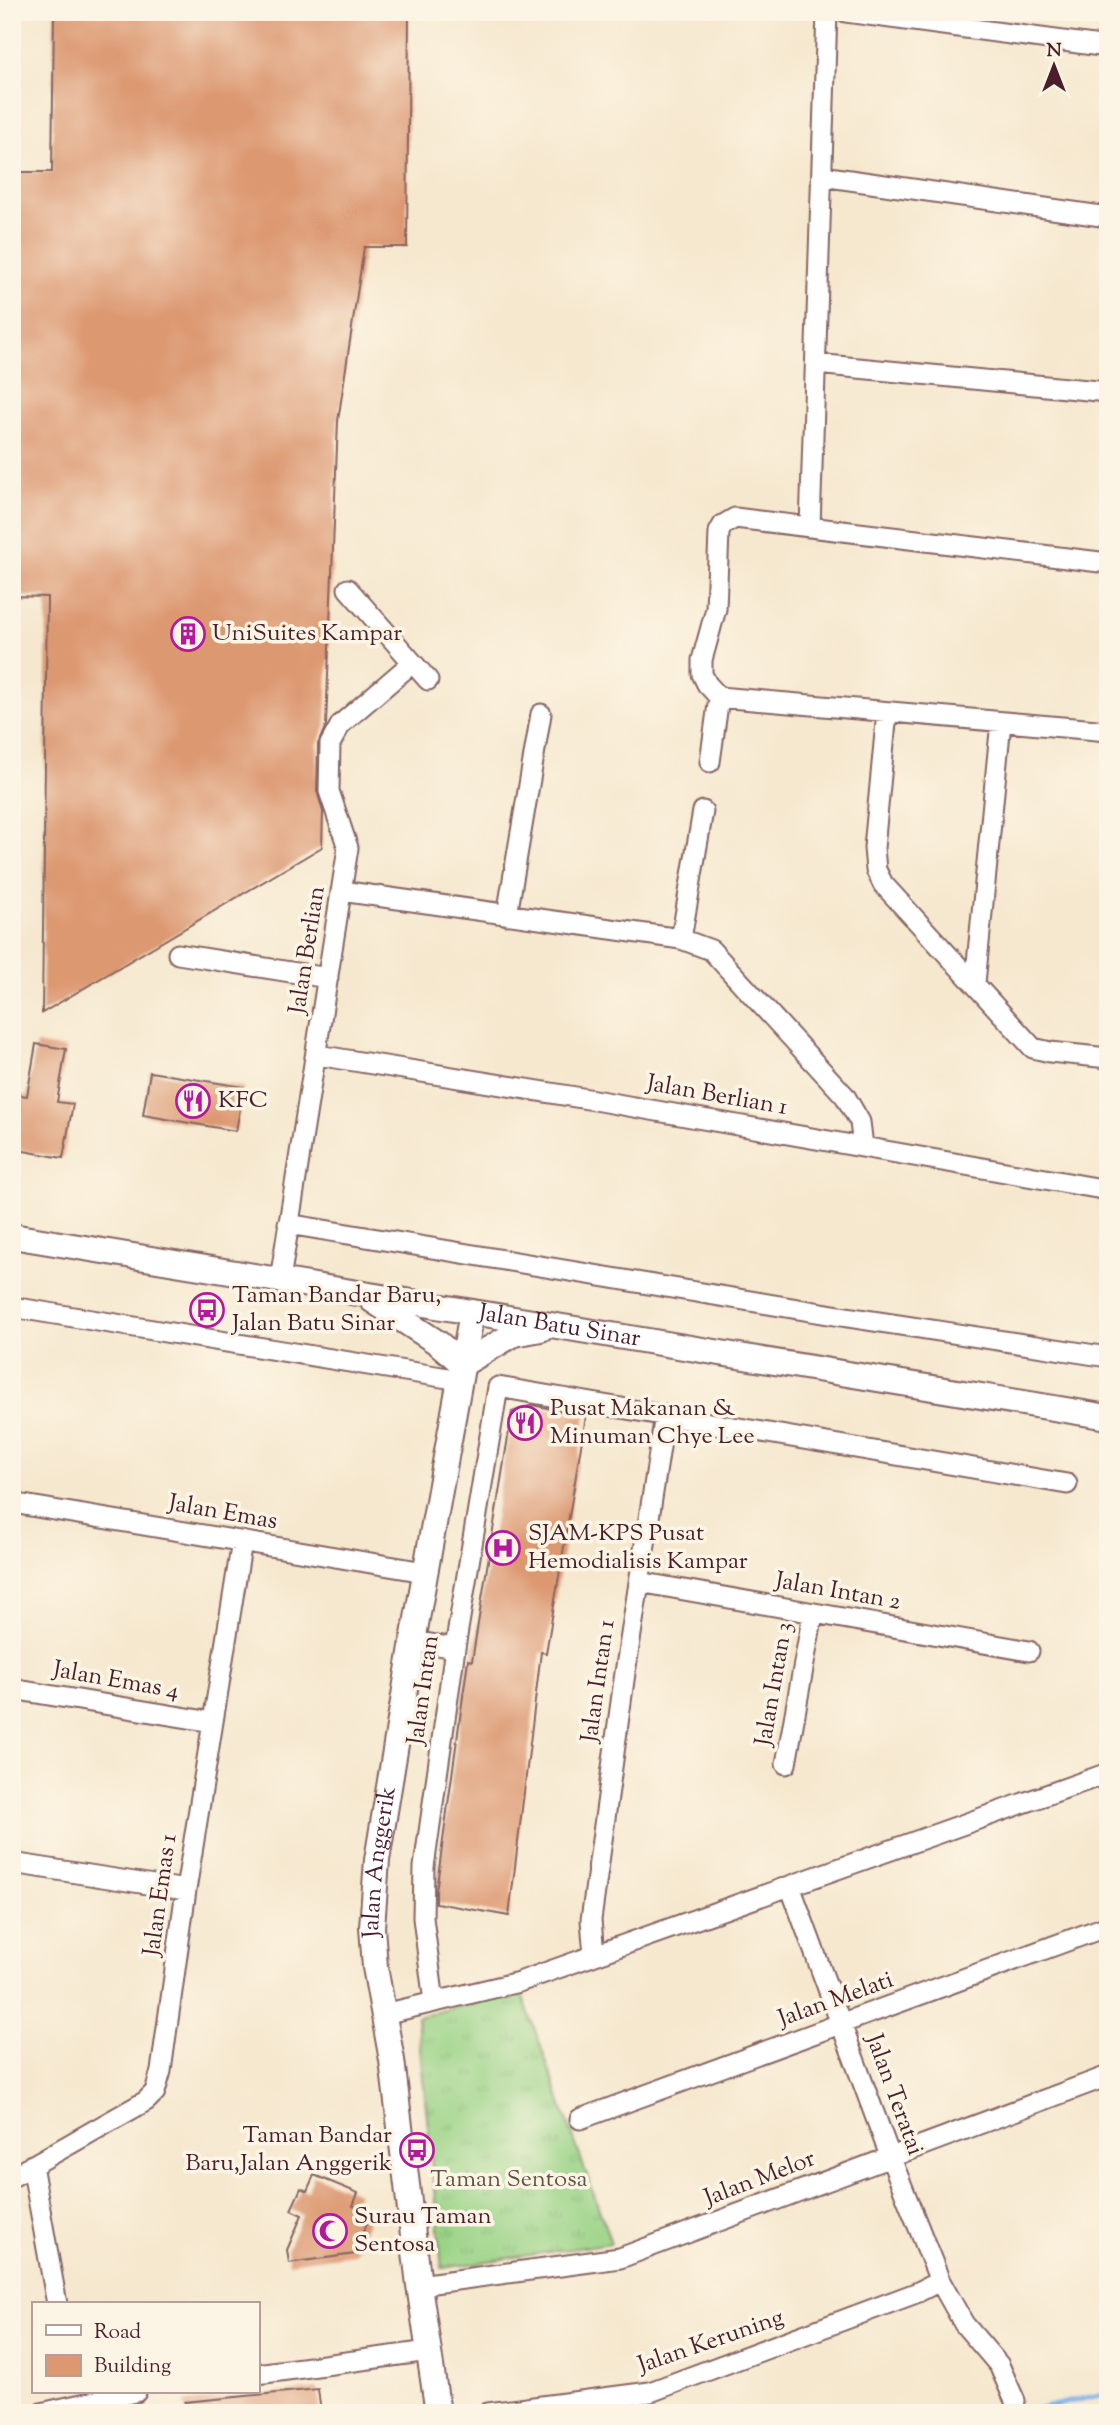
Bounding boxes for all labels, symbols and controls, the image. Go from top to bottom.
north arrow [1018,32,1088,102]
text: N [1046,38,1062,65]
building icon: UniSuites Kampar [169,615,207,653]
place label: UniSuites Kampar [212,617,402,651]
street label: Jalan Berlian [281,884,335,1018]
street label: Jalan Berlian 1 [642,1067,790,1125]
restaurant icon: KFC [174,1082,212,1120]
place label: KFC [218,1084,268,1118]
place label: Taman Bandar Baru, Jalan Batu Sinar [230,1279,441,1341]
bus stop icon: Taman Bandar Baru, Jalan Batu Sinar [188,1291,226,1329]
street label: Jalan Batu Sinar [474,1296,643,1357]
place label: Pusat Makanan & Minuman Chye Lee [550,1392,755,1454]
restaurant icon: Pusat Makanan & Minuman Chye Lee [506,1404,544,1442]
street label: Jalan Emas [164,1486,280,1539]
place label: SJAM-KPS Pusat Hemodialisis Kampar [528,1517,748,1579]
hospital icon: SJAM-KPS Pusat Hemodialisis Kampar [484,1529,522,1567]
street label: Jalan Intan 2 [771,1564,903,1620]
street label: Jalan Intan 1 [573,1617,624,1747]
street label: Jalan Intan 3 [747,1619,803,1751]
street label: Jalan Intan [399,1633,449,1749]
street label: Jalan Emas 4 [48,1653,182,1709]
street label: Jalan Anggerik [355,1784,406,1941]
street label: Jalan Emas 1 [135,1832,186,1960]
street label: Jalan Melati [772,1963,899,2037]
street label: Jalan Teratai [856,2028,932,2161]
place label: Taman Bandar Baru,Jalan Anggerik [185,2119,392,2181]
bus stop icon: Taman Bandar Baru,Jalan Anggerik [398,2131,436,2169]
street label: Jalan Melor [698,2142,820,2216]
park label: Taman Sentosa [430,2163,588,2197]
place label: Surau Taman Sentosa [354,2200,492,2262]
mosque icon: Surau Taman Sentosa [311,2212,349,2250]
street label: Jalan Keruning [632,2301,789,2383]
legend [32,2302,259,2394]
text: Road [94,2318,141,2348]
text: Building [94,2352,171,2382]

